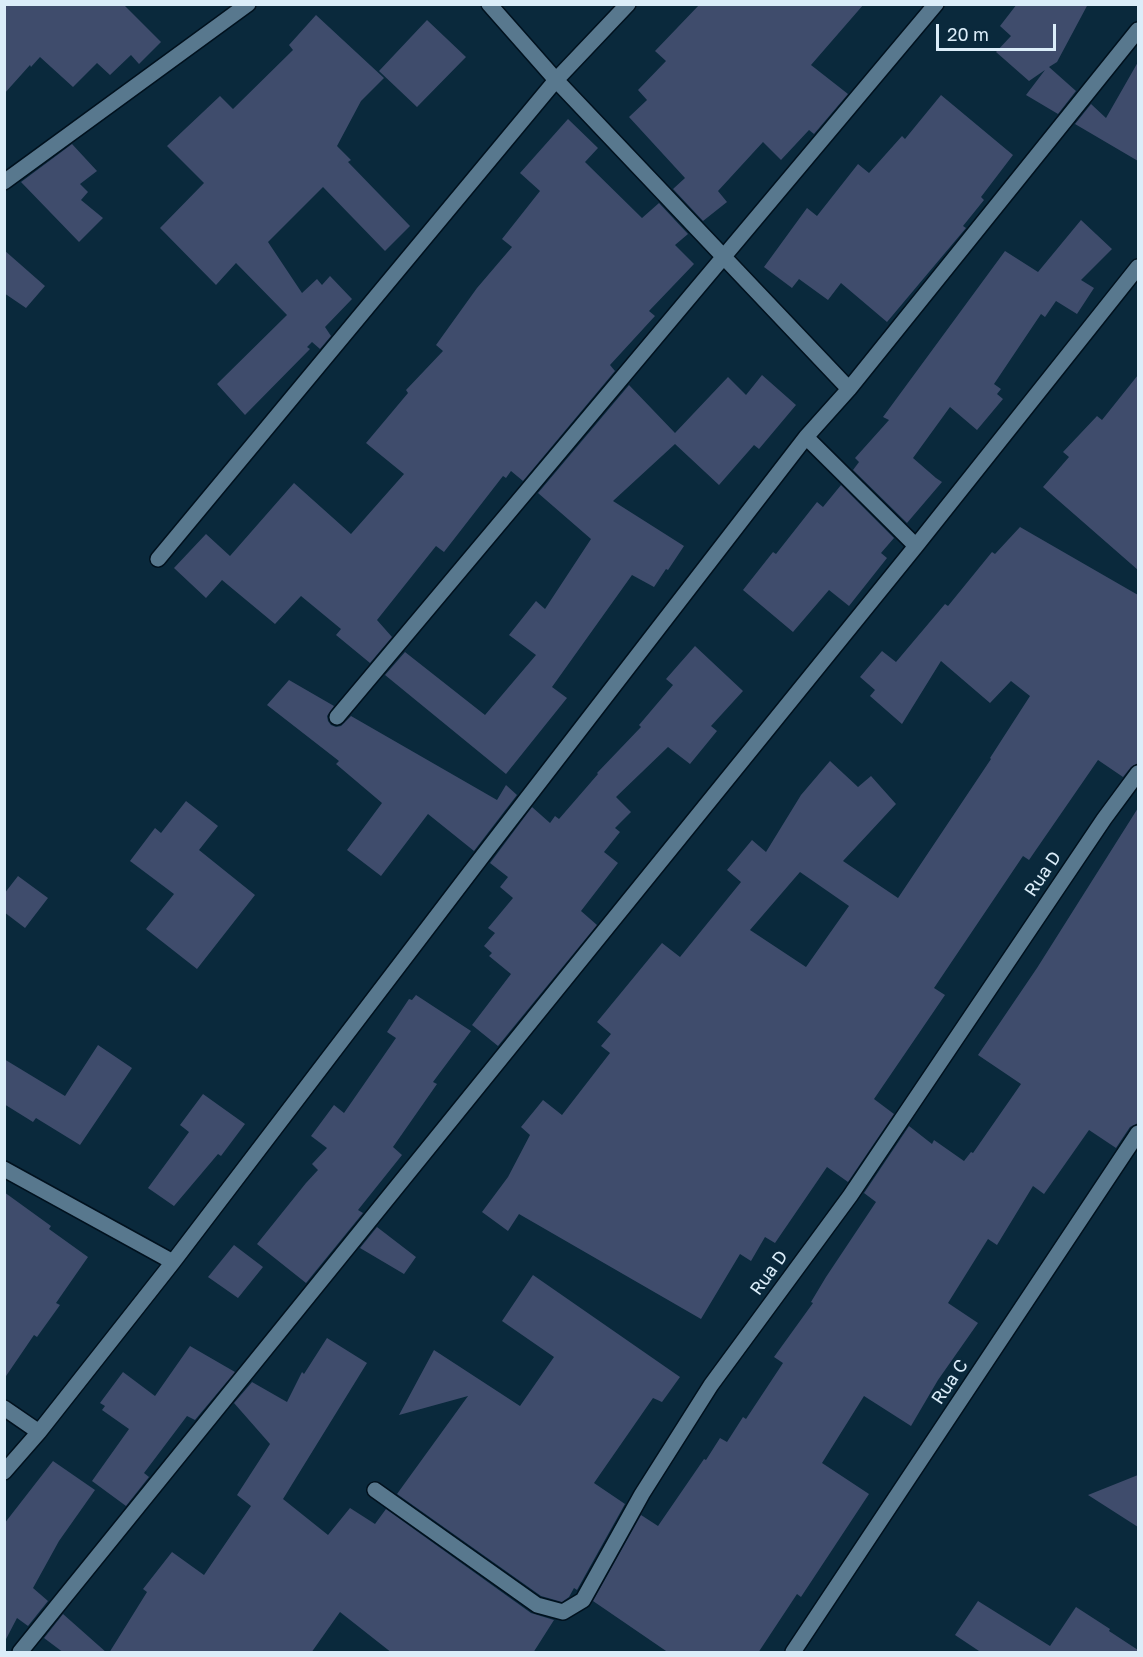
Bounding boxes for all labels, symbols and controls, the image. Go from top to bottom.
scale bar [939,12,1059,50]
text: 20 m [947,23,989,45]
street label: Rua D [1020,847,1066,901]
street label: Rua D [746,1246,792,1300]
street label: Rua C [927,1355,973,1409]

